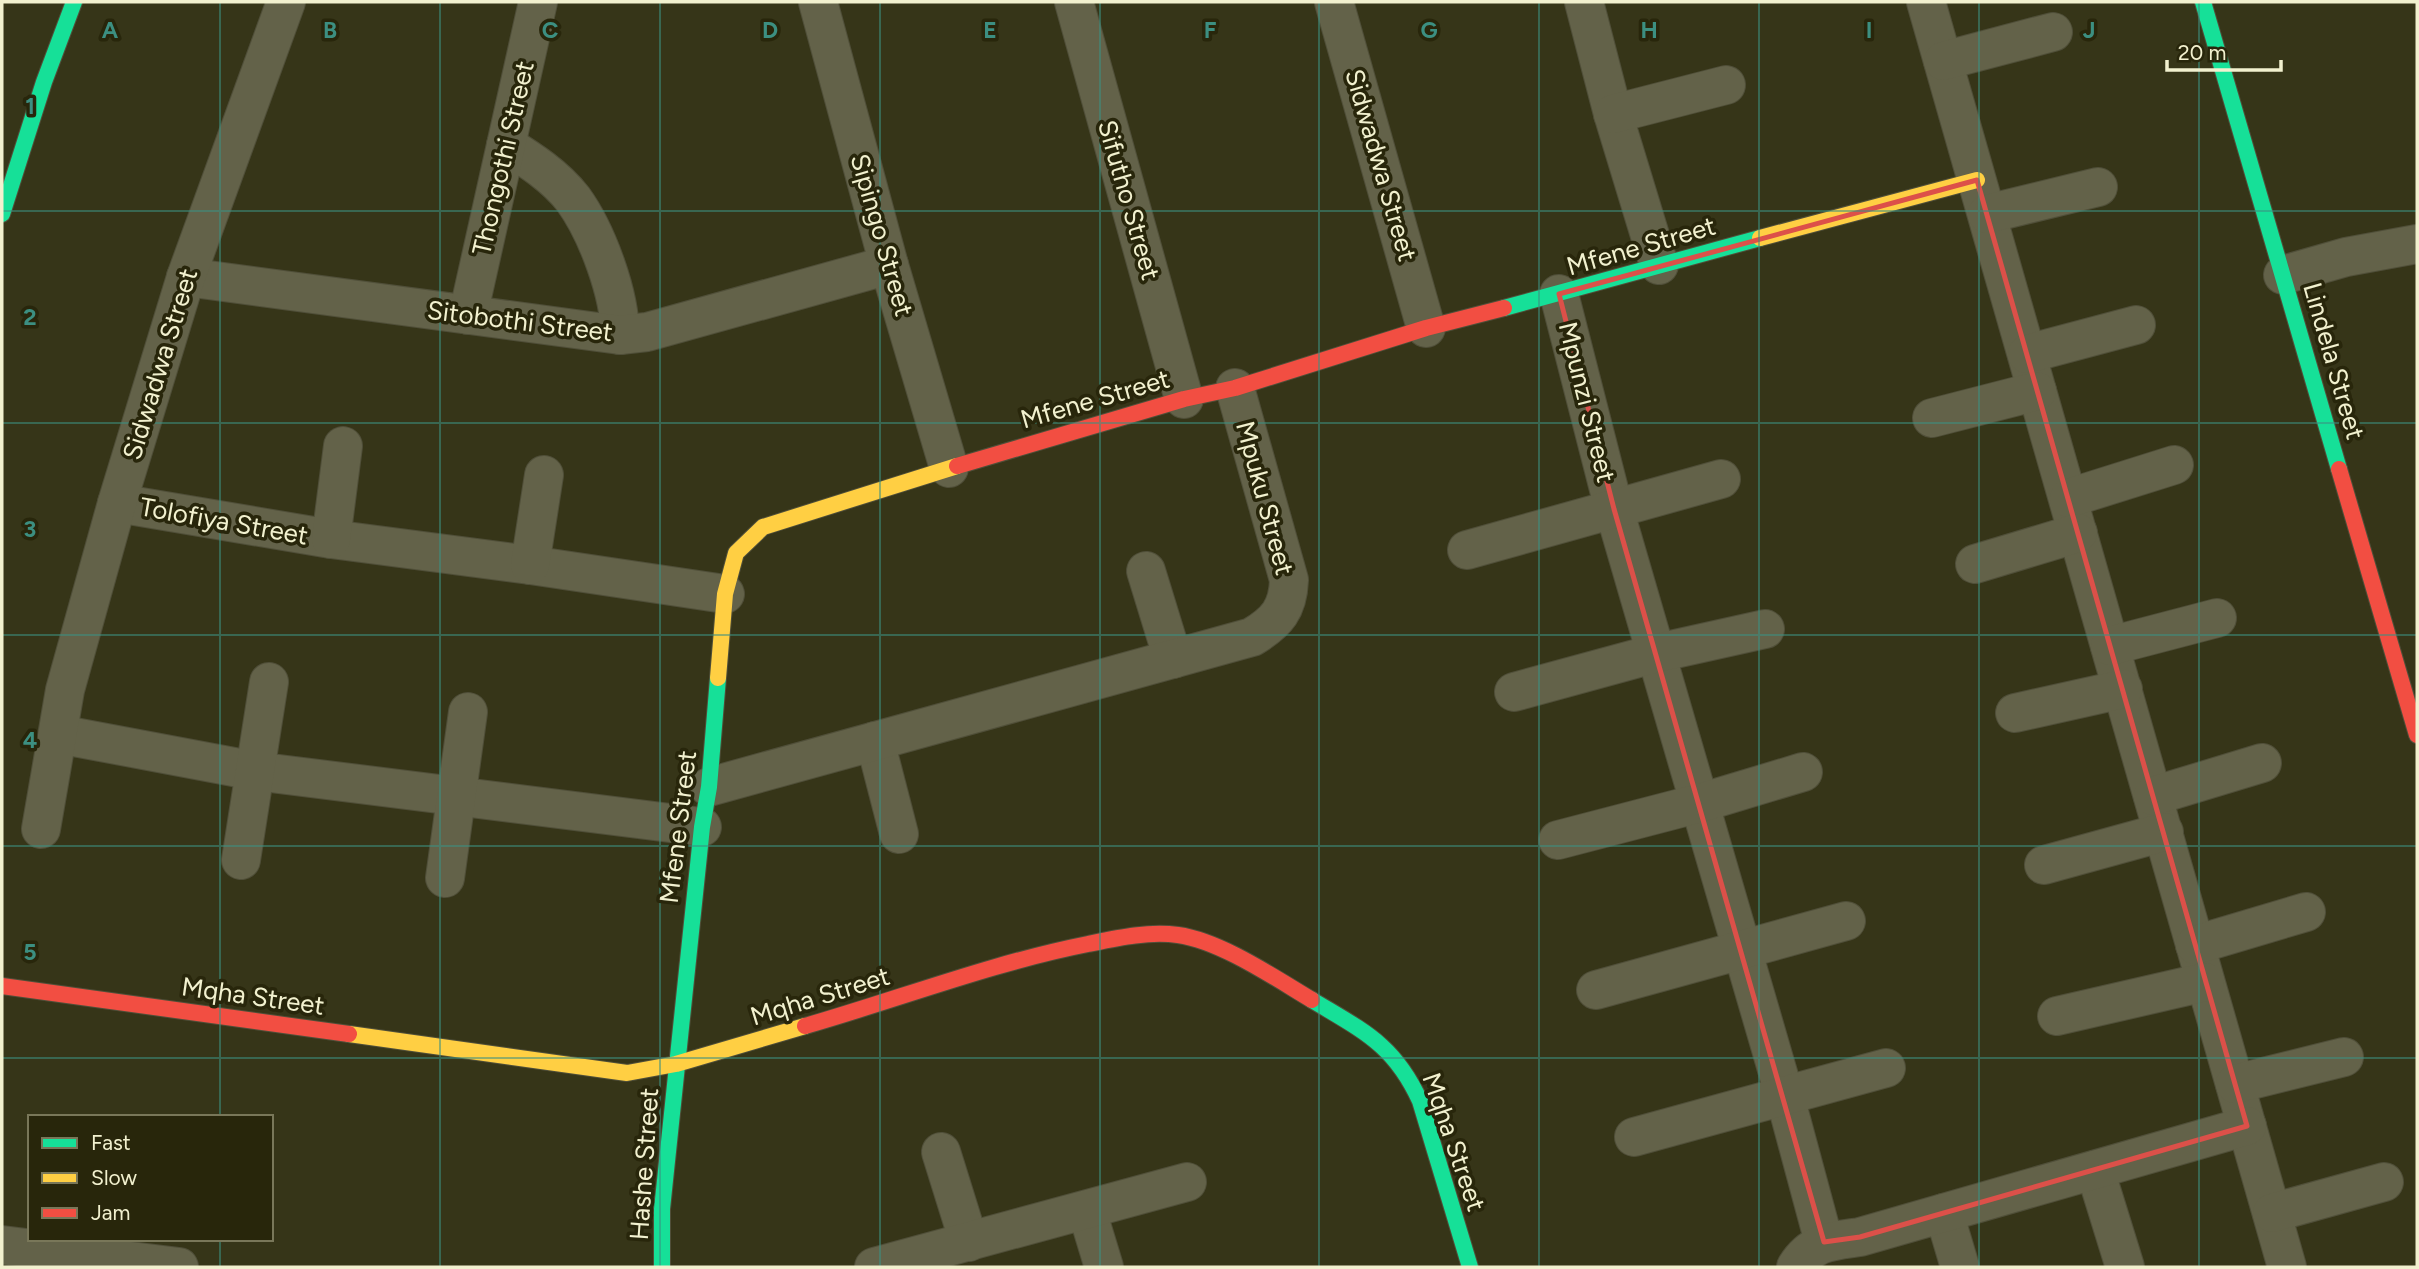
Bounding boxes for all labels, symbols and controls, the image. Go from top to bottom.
text: A [102,16,119,44]
text: B [323,16,337,44]
text: C [542,16,559,44]
text: D [762,16,778,44]
text: E [983,16,997,44]
text: F [1204,16,1217,44]
text: G [1420,16,1438,44]
text: H [1640,16,1658,44]
text: I [1866,16,1872,44]
text: J [2083,16,2095,44]
scale bar [2167,28,2281,72]
text: 20 m [2178,40,2226,65]
street label: Thongothi Street [465,58,541,258]
street label: Sidwadwa Street [1338,65,1424,265]
text: 1 [25,92,35,120]
street label: Sifutho Street [1091,116,1167,284]
street label: Sipingo Street [844,150,921,320]
street label: Mfene Street [1563,209,1719,283]
street label: Sidwadwa Street [116,264,204,464]
street label: Lindela Street [2296,279,2372,443]
street label: Sitobothi Street [425,294,615,348]
text: 2 [23,303,37,331]
street label: Mpunzi Street [1552,318,1622,486]
street label: Mfene Street [1017,362,1173,436]
street label: Mpuku Street [1229,417,1301,579]
street label: Tolofiya Street [137,490,311,552]
text: 3 [24,515,36,543]
text: 4 [23,726,37,754]
street label: Mfene Street [653,749,703,905]
text: 5 [23,938,37,966]
street label: Mqha Street [746,960,894,1032]
street label: Mqha Street [179,970,327,1022]
street label: Mqha Street [1415,1069,1493,1215]
street label: Hashe Street [623,1086,665,1241]
legend [28,1115,273,1241]
text: Fast [91,1130,131,1155]
text: Slow [91,1165,137,1190]
text: Jam [91,1200,130,1225]

